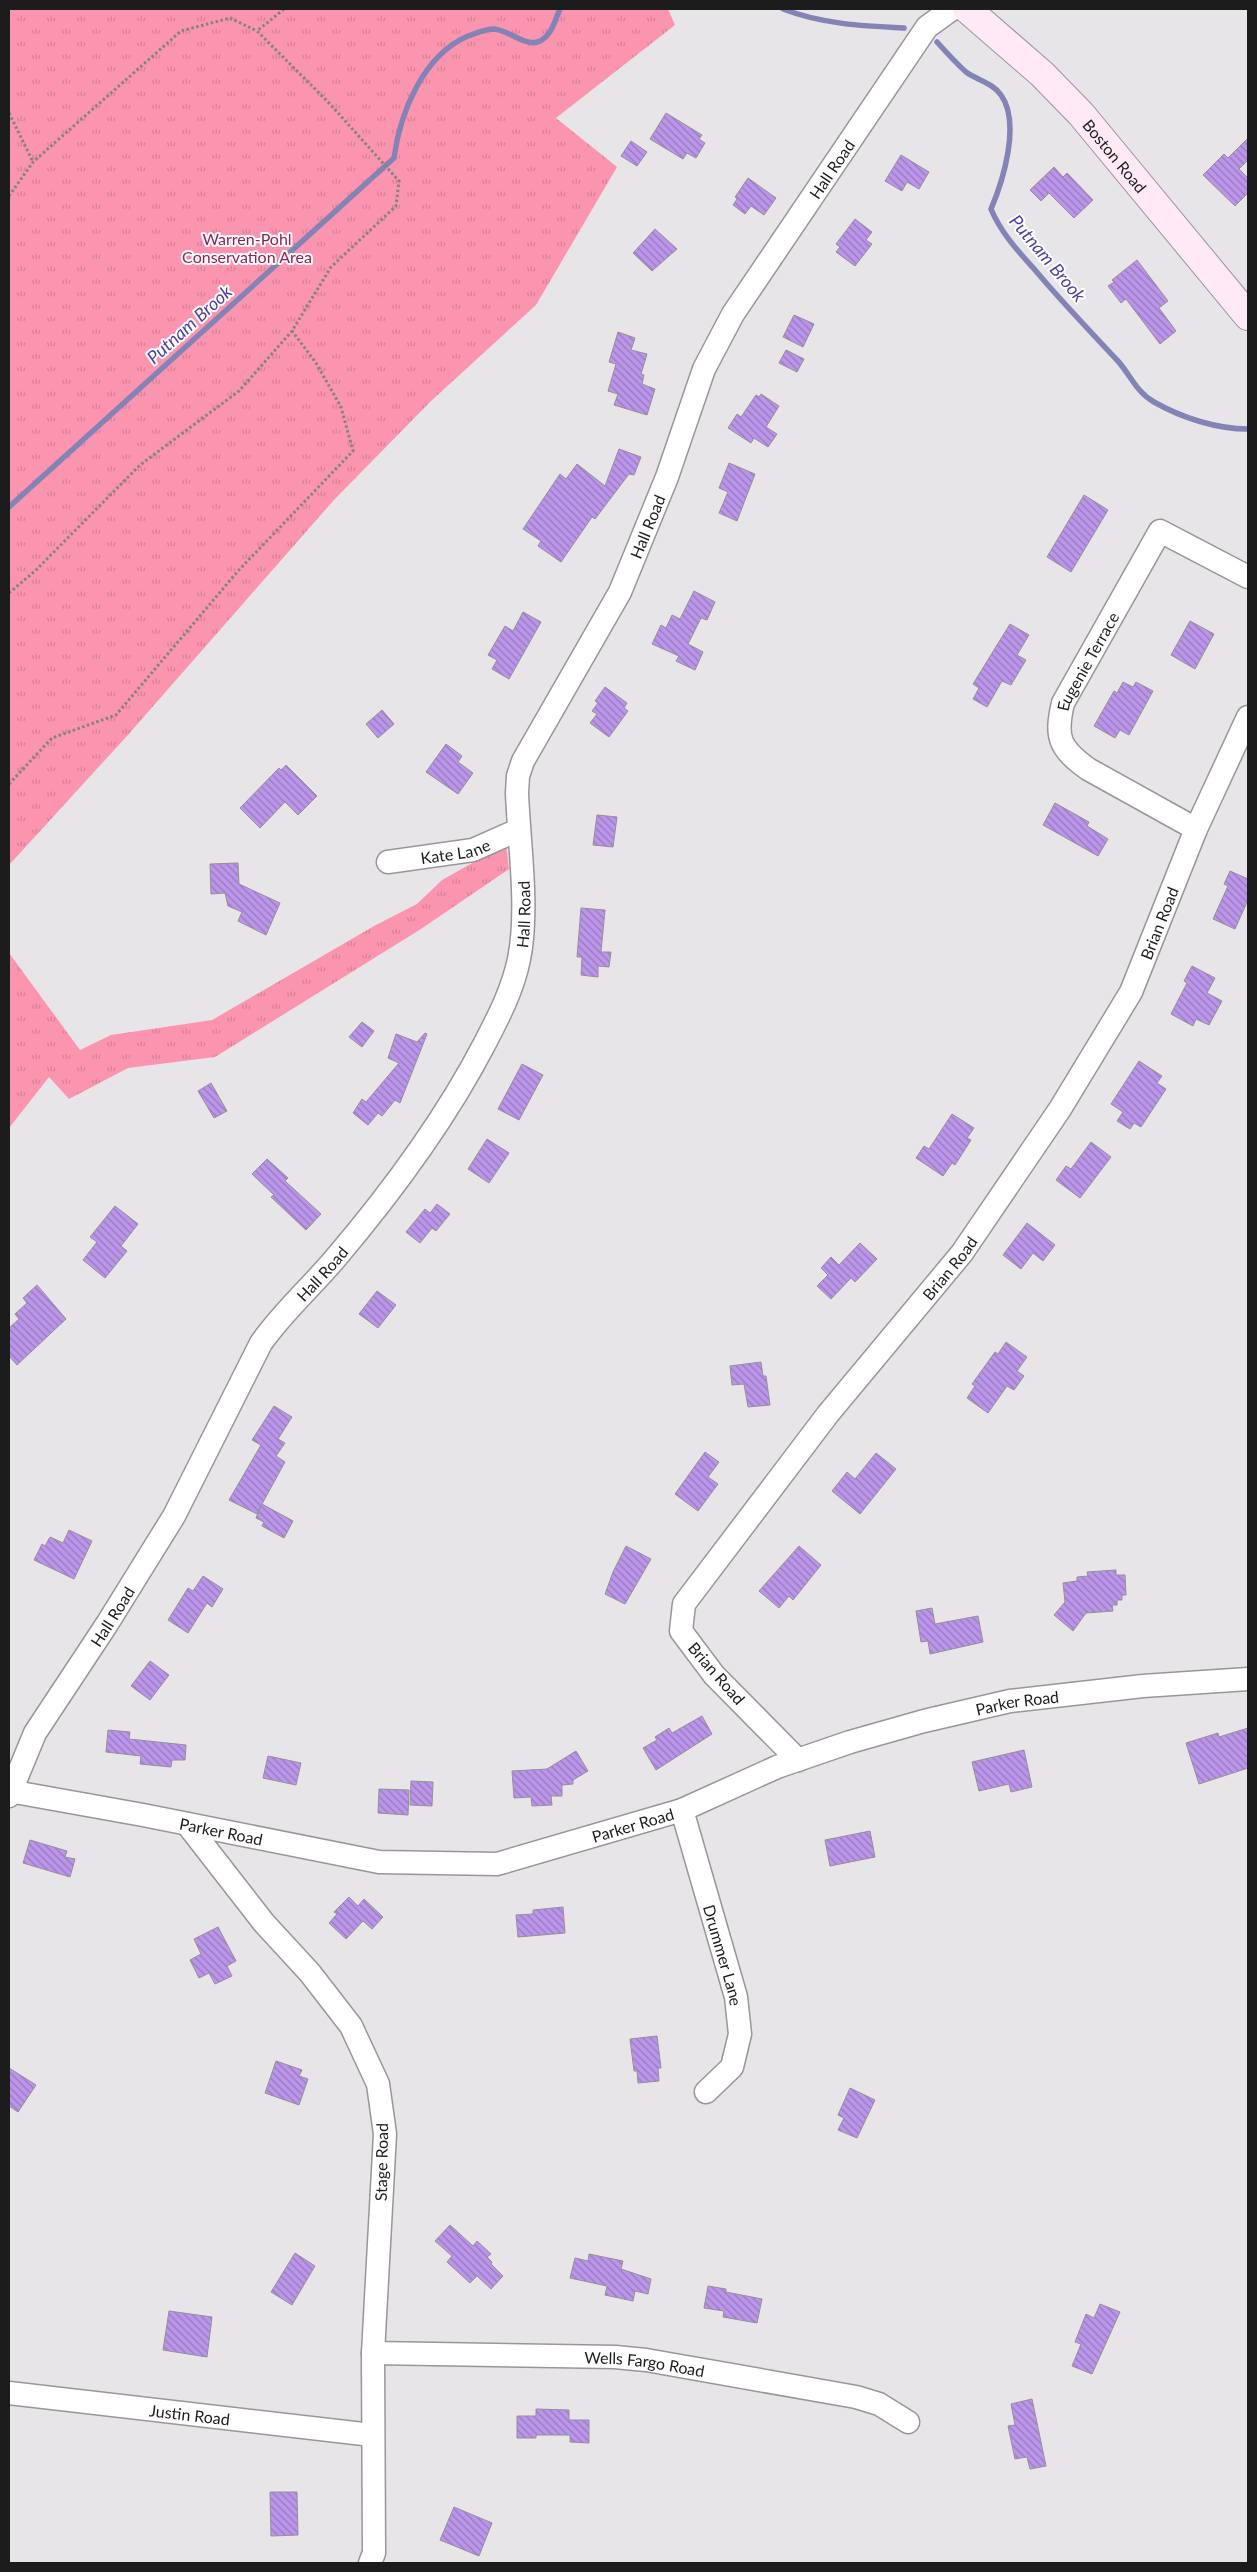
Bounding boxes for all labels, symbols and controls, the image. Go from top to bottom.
street label: Boston Road [1079,115,1151,196]
street label: Hall Road [805,136,858,202]
water label: Putnam Brook [1005,210,1091,306]
park label: Warren-Pohl Conservation Area [182,229,312,266]
water label: Putnam Brook [142,280,236,368]
street label: Hall Road [625,492,668,561]
street label: Eugenie Terrace [1052,608,1122,712]
street label: Kate Lane [419,834,493,867]
street label: Hall Road [512,880,533,949]
street label: Brian Road [1136,884,1182,962]
street label: Brian Road [918,1232,980,1303]
street label: Hall Road [292,1242,351,1305]
street label: Hall Road [86,1583,138,1650]
street label: Brian Road [685,1638,749,1708]
street label: Parker Road [973,1686,1060,1718]
street label: Parker Road [589,1803,676,1845]
street label: Parker Road [178,1813,265,1848]
street label: Drummer Lane [700,1902,746,2007]
street label: Stage Road [371,2123,391,2201]
street label: Wells Fargo Road [584,2347,706,2380]
street label: Justin Road [149,2400,231,2428]

